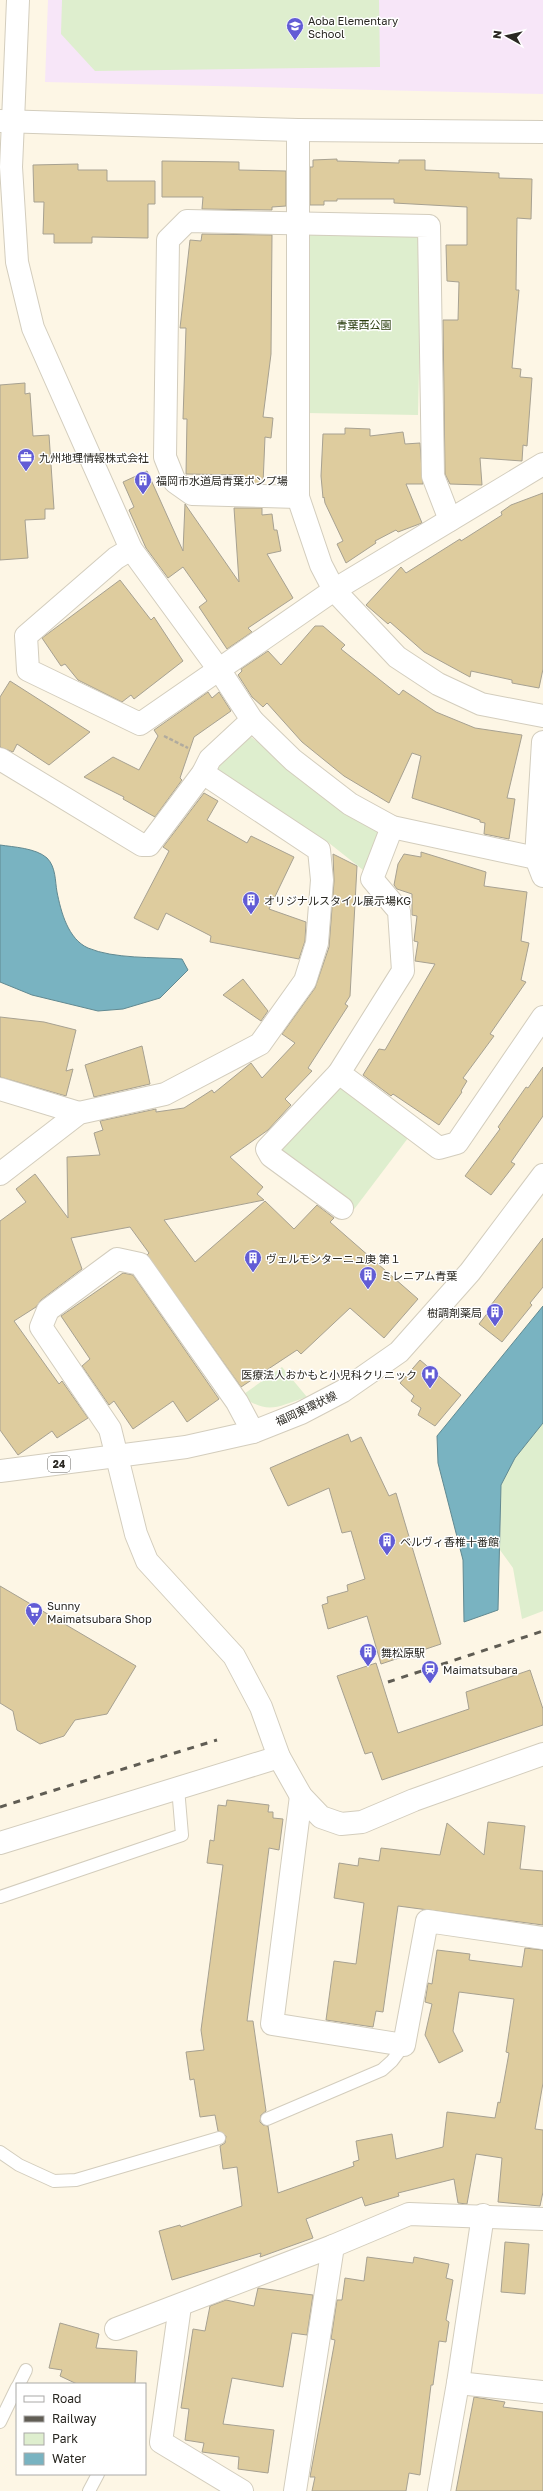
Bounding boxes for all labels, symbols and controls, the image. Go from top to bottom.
place label: Aoba Elementary School [308,14,398,40]
school or university icon: Aoba Elementary School [285,16,305,41]
north arrow [487,16,527,56]
text: N [490,29,504,40]
park label: 青葉西公園 [337,318,392,331]
office icon: 九州地理情報株式会社 [16,447,36,472]
place label: 九州地理情報株式会社 [39,451,149,464]
building icon: 福岡市水道局青葉ポンプ場 [133,470,153,495]
place label: 福岡市水道局青葉ポンプ場 [156,474,288,487]
building icon: オリジナルスタイル展示場KG [241,890,261,915]
place label: オリジナルスタイル展示場KG [264,894,411,907]
building icon: ヴェルモンターニュ庚 第１ [243,1248,263,1273]
place label: ヴェルモンターニュ庚 第１ [266,1252,401,1265]
building icon: ミレニアム青葉 [358,1265,378,1290]
place label: ミレニアム青葉 [381,1269,457,1282]
building icon: 樹調剤薬局 [485,1302,505,1327]
place label: 樹調剤薬局 [427,1306,482,1319]
hospital icon: 医療法人おかもと小児科クリニック [420,1364,440,1389]
place label: 医療法人おかもと小児科クリニック [241,1368,417,1381]
street label: 福岡東環状線 [273,1388,339,1428]
road number: 24 [48,1456,70,1472]
building icon: ベルヴィ香椎十番館 [377,1531,397,1556]
place label: ベルヴィ香椎十番館 [400,1535,499,1548]
place label: Sunny Maimatsubara Shop [47,1599,152,1625]
supermarket icon: Sunny Maimatsubara Shop [24,1601,44,1626]
building icon: 舞松原駅 [358,1642,378,1667]
place label: 舞松原駅 [381,1646,425,1659]
station icon: Maimatsubara [420,1659,440,1684]
place label: Maimatsubara [443,1663,518,1676]
legend [16,2383,146,2475]
text: Road [52,2391,81,2406]
text: Railway [52,2411,97,2426]
text: Park [52,2431,78,2446]
text: Water [52,2451,86,2466]

